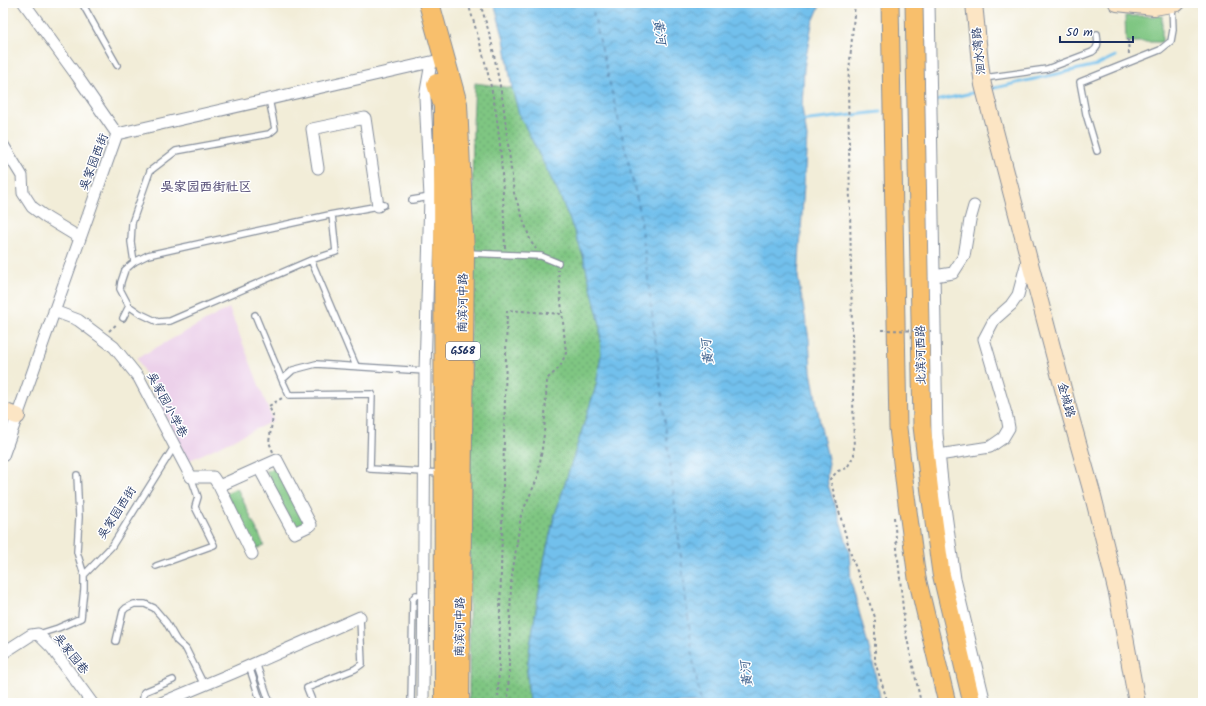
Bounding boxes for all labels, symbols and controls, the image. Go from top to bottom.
water label: 黄河 [647,18,672,48]
scale bar [1060,18,1133,44]
text: 50 m [1066,23,1093,42]
street label: 洄水湾路 [967,26,991,76]
street label: 吴家园西街 [74,131,114,193]
district label: 吴家园西街社区 [160,177,252,198]
street label: 南滨河中路 [453,273,473,333]
street label: 北滨河西路 [911,325,931,385]
water label: 黄河 [696,336,720,366]
road number: G568 [446,342,480,360]
street label: 吴家园小学巷 [142,369,192,441]
street label: 金城路 [1052,380,1080,420]
street label: 吴家园西街 [93,483,141,543]
street label: 南滨河中路 [450,597,470,657]
street label: 吴家园巷 [49,629,93,679]
water label: 黄河 [735,658,759,688]

